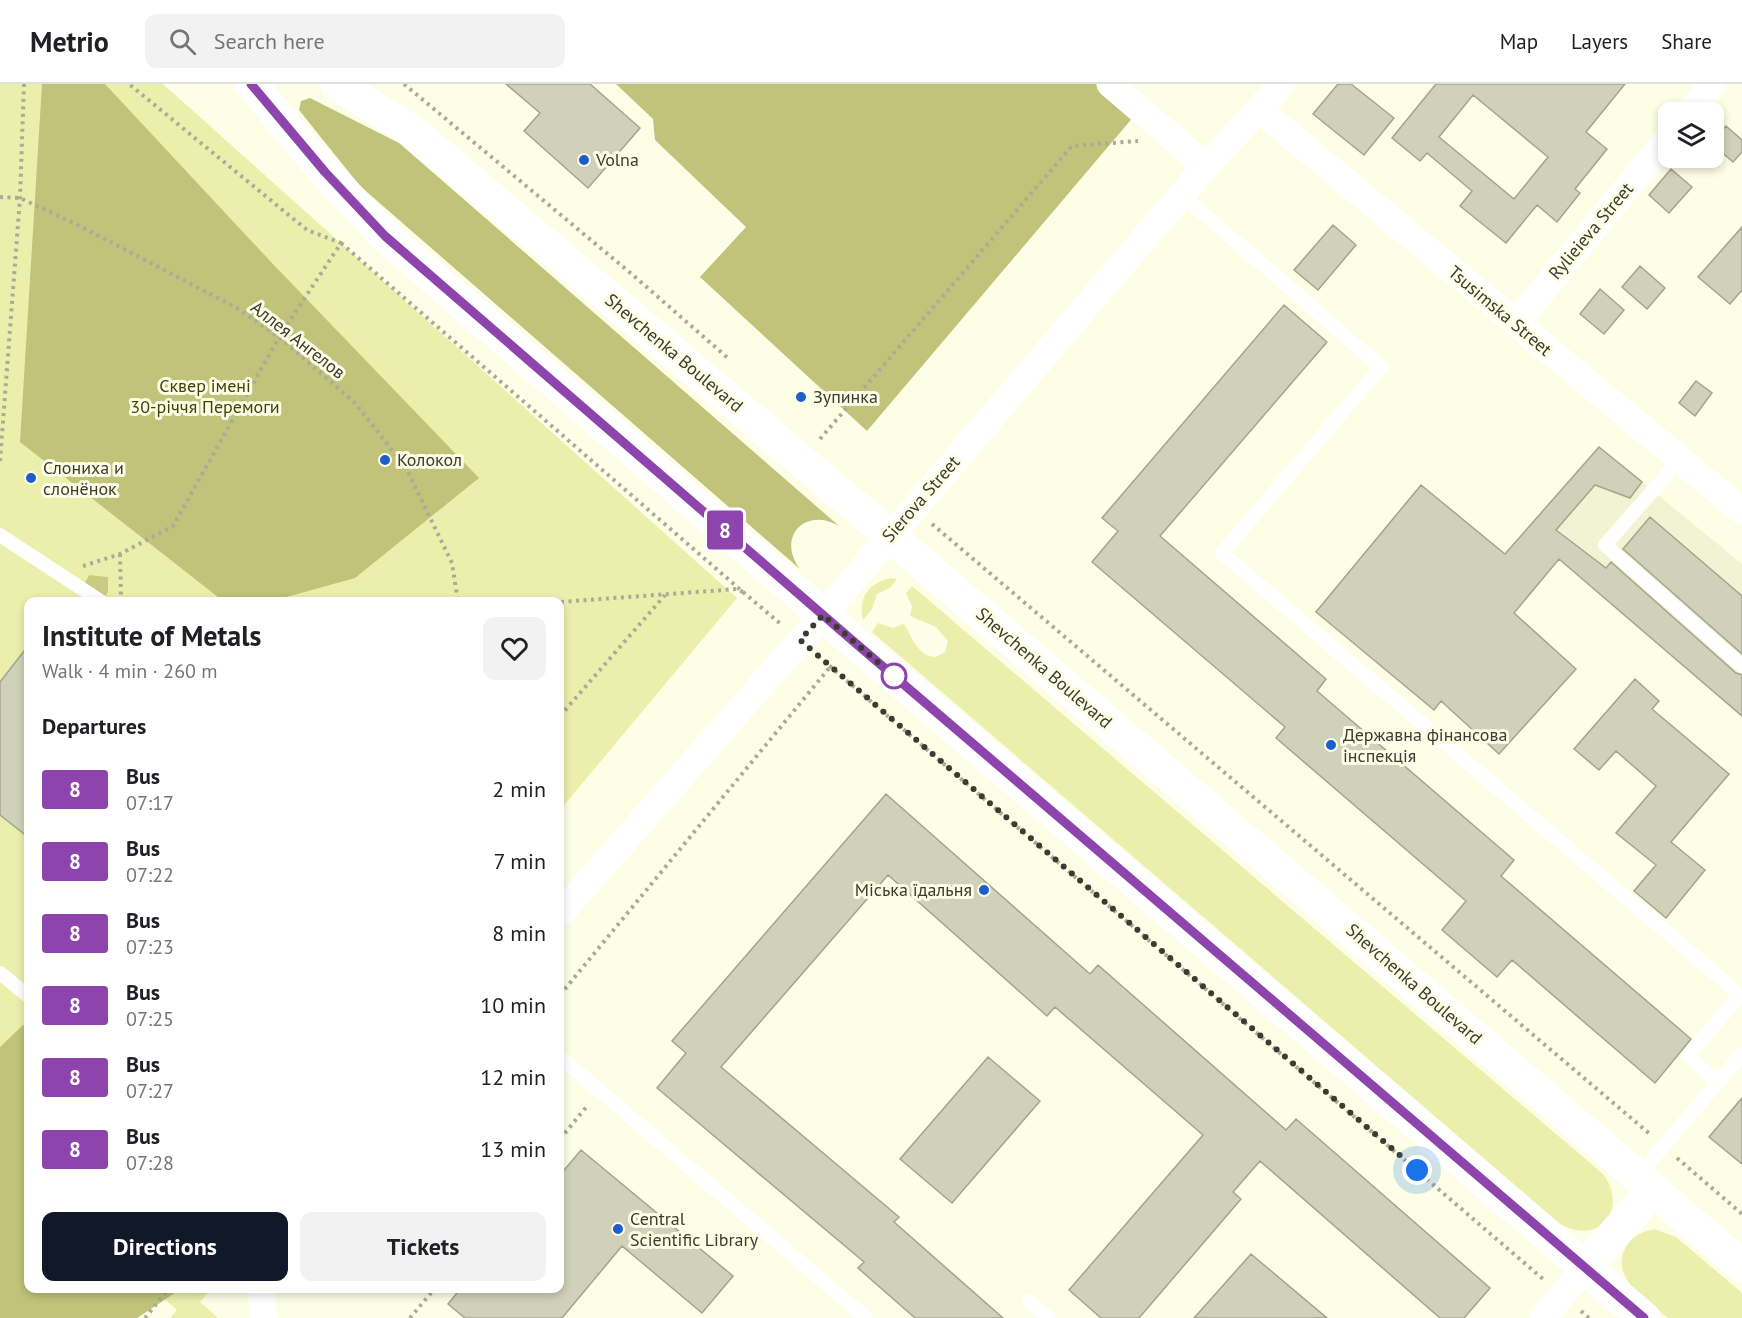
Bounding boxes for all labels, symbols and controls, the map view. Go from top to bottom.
search box [145,14,565,68]
text: Metrio [30,23,109,60]
icon: search [166,25,199,58]
text: Search here [214,27,325,55]
text: Map [1500,28,1538,55]
text: Layers [1571,28,1628,55]
text: Share [1661,28,1712,55]
map controls [1658,102,1724,168]
button: layers [1658,102,1724,168]
place label: Volna [595,148,639,171]
marker: Volna [577,153,591,167]
street label: Rylieieva Street [1543,177,1638,284]
street label: Tsusimska Street [1444,261,1557,361]
street label: Shevchenka Boulevard [601,288,748,417]
street label: Аллея Ангелов [247,296,350,384]
park label: Сквер імені 30-річчя Перемоги [130,374,280,418]
place label: Зупинка [813,385,878,408]
marker: Зупинка [794,390,808,404]
place label: Колокол [397,448,462,471]
street label: Sierova Street [877,451,965,547]
marker: Колокол [378,453,392,467]
place label: Слониха и слонёнок [43,456,124,500]
marker: Слониха и слонёнок [24,471,38,485]
line badge: 8 [706,510,744,550]
text: 8 [719,517,731,544]
street label: Shevchenka Boulevard [971,602,1117,733]
text: Institute of Metals [42,617,261,654]
button: heart [483,617,546,680]
text: Walk · 4 min · 260 m [42,658,218,684]
unlabelled marker [881,663,907,689]
text: Departures [42,712,146,740]
place label: Державна фінансова інспекція [1343,723,1507,767]
marker: Державна фінансова інспекція [1324,738,1338,752]
text: Bus [126,762,160,790]
text: 2 min [492,775,546,803]
text: 8 [69,776,81,803]
text: 07:17 [126,790,174,816]
text: Bus [126,834,160,862]
text: 7 min [494,847,546,875]
text: 8 [69,848,81,875]
text: 07:22 [126,862,174,888]
place label: Міська їдальня [855,878,972,901]
marker: Міська їдальня [977,883,991,897]
text: Bus [126,906,160,934]
street label: Shevchenka Boulevard [1341,918,1487,1049]
text: 8 min [492,919,546,947]
text: 8 [69,920,81,947]
text: 07:23 [126,934,174,960]
text: Bus [126,978,160,1006]
text: 10 min [480,991,546,1019]
text: 8 [69,992,81,1019]
text: 07:25 [126,1006,174,1032]
text: Bus [126,1050,160,1078]
text: 12 min [480,1063,546,1091]
text: 8 [69,1064,81,1091]
text: 07:27 [126,1078,174,1104]
text: Bus [126,1122,160,1150]
text: 13 min [480,1135,546,1163]
text: 8 [69,1136,81,1163]
text: 07:28 [126,1150,174,1176]
your location [1402,1155,1432,1185]
place label: Central Scientific Library [630,1207,759,1251]
button: Directions [42,1212,288,1281]
button: Tickets [300,1212,546,1281]
marker: Central Scientific Library [611,1222,625,1236]

